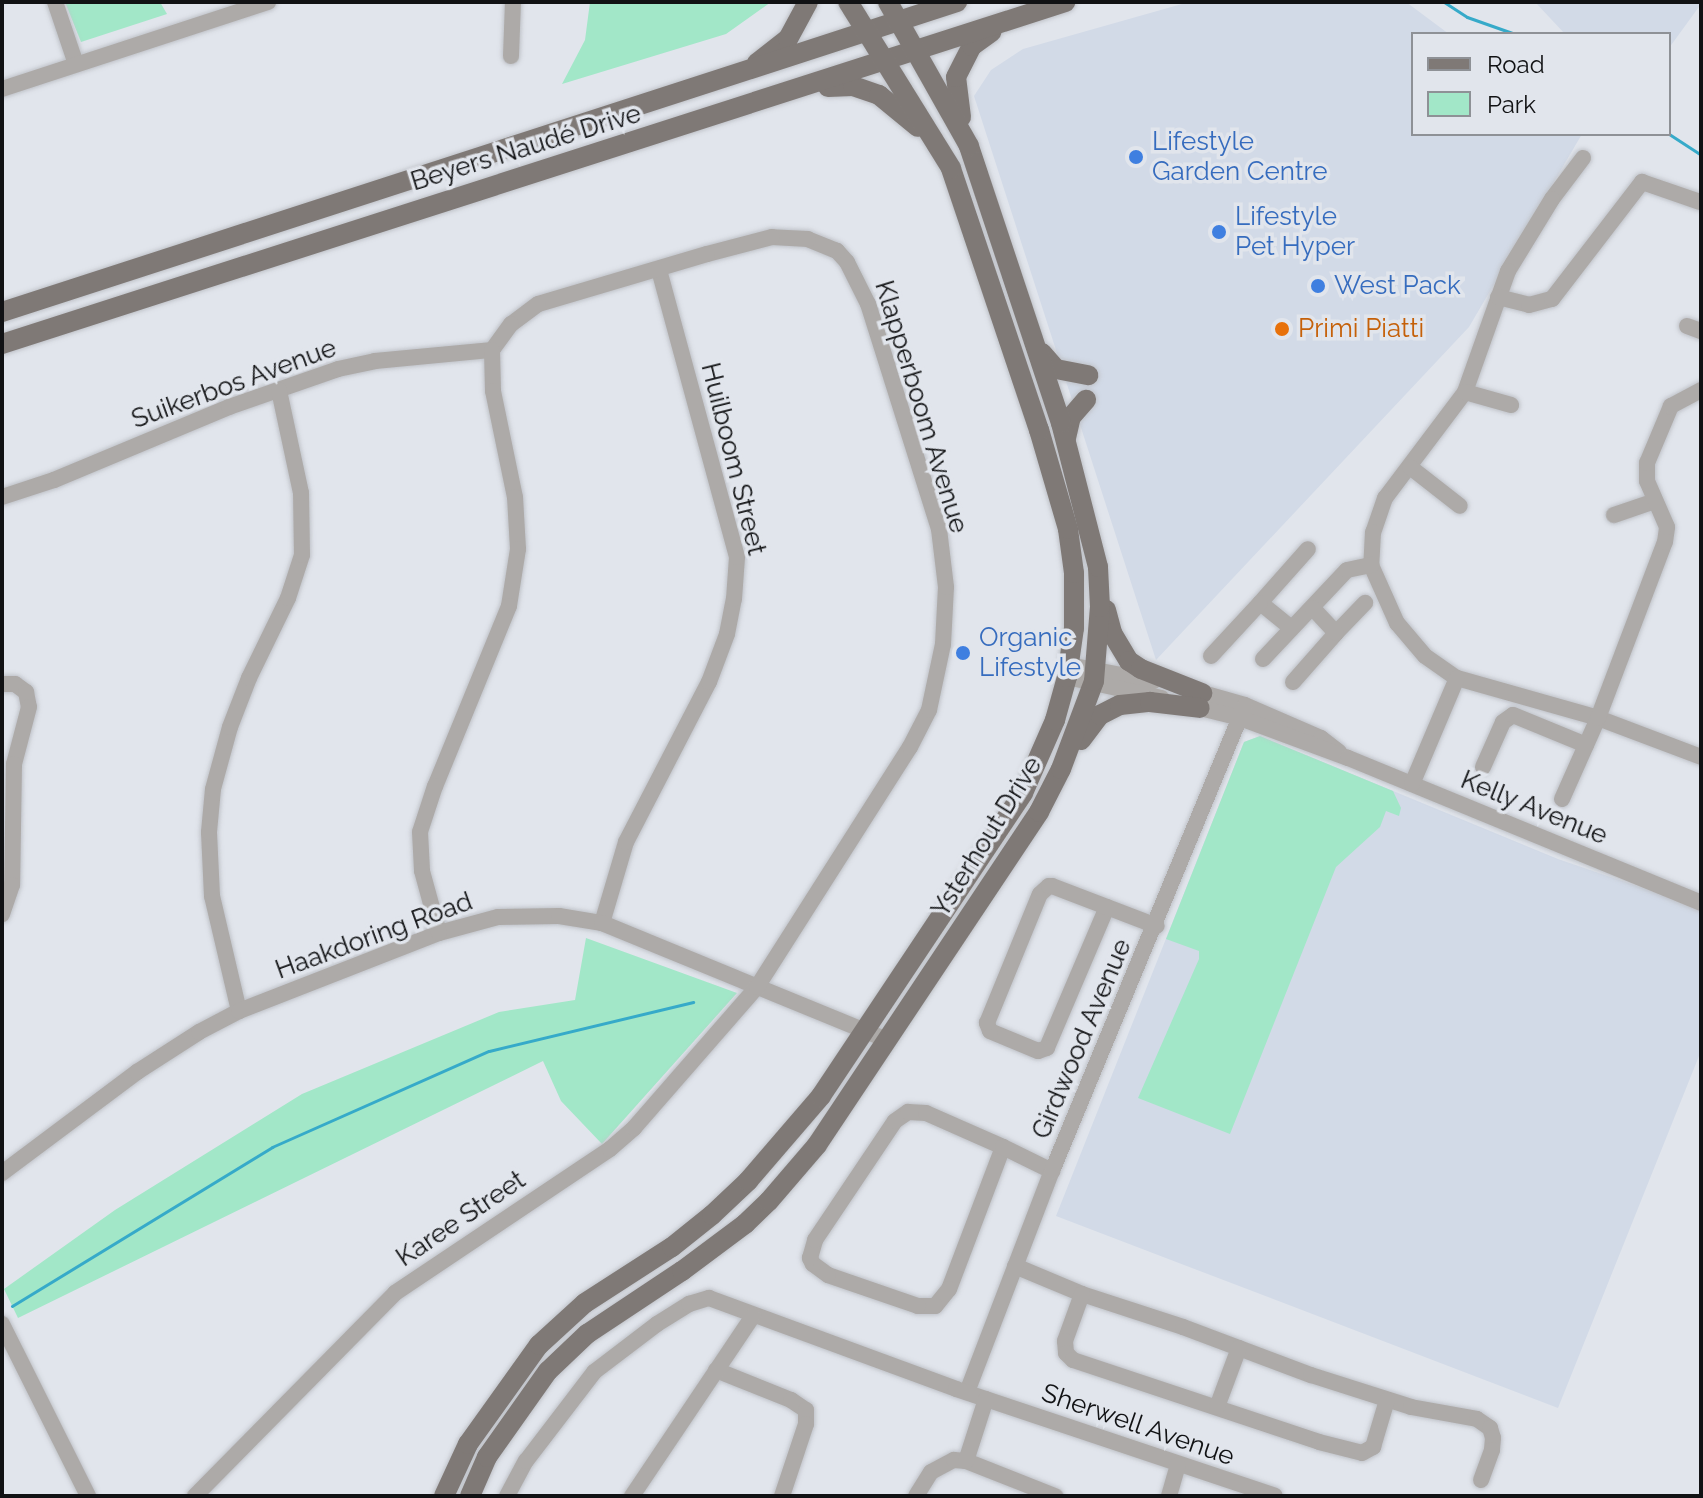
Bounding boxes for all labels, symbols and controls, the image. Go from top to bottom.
legend [1411,32,1671,136]
text: Road [1487,50,1545,79]
text: Park [1487,90,1536,119]
street label: Beyers Naudé Drive [407,98,645,198]
place label: Lifestyle Garden Centre [1152,126,1328,188]
marker: Lifestyle Garden Centre [1127,148,1145,166]
place label: Lifestyle Pet Hyper [1235,201,1355,262]
marker: Lifestyle Pet Hyper [1210,223,1228,241]
place label: West Pack [1334,270,1461,302]
street label: Klapperboom Avenue [868,277,974,537]
marker: West Pack [1309,277,1327,295]
place label: Primi Piatti [1298,313,1424,345]
marker: Primi Piatti [1273,320,1291,338]
street label: Suikerbos Avenue [127,332,341,436]
street label: Huilboom Street [694,360,772,558]
place label: Organic Lifestyle [979,622,1081,684]
marker: Organic Lifestyle [954,644,972,662]
street label: Ysterhout Drive [925,751,1049,923]
street label: Kelly Avenue [1455,764,1613,852]
street label: Haakdoring Road [271,886,477,986]
street label: Girdwood Avenue [1026,934,1138,1144]
street label: Karee Street [391,1164,531,1274]
street label: Sherwell Avenue [1037,1377,1239,1473]

